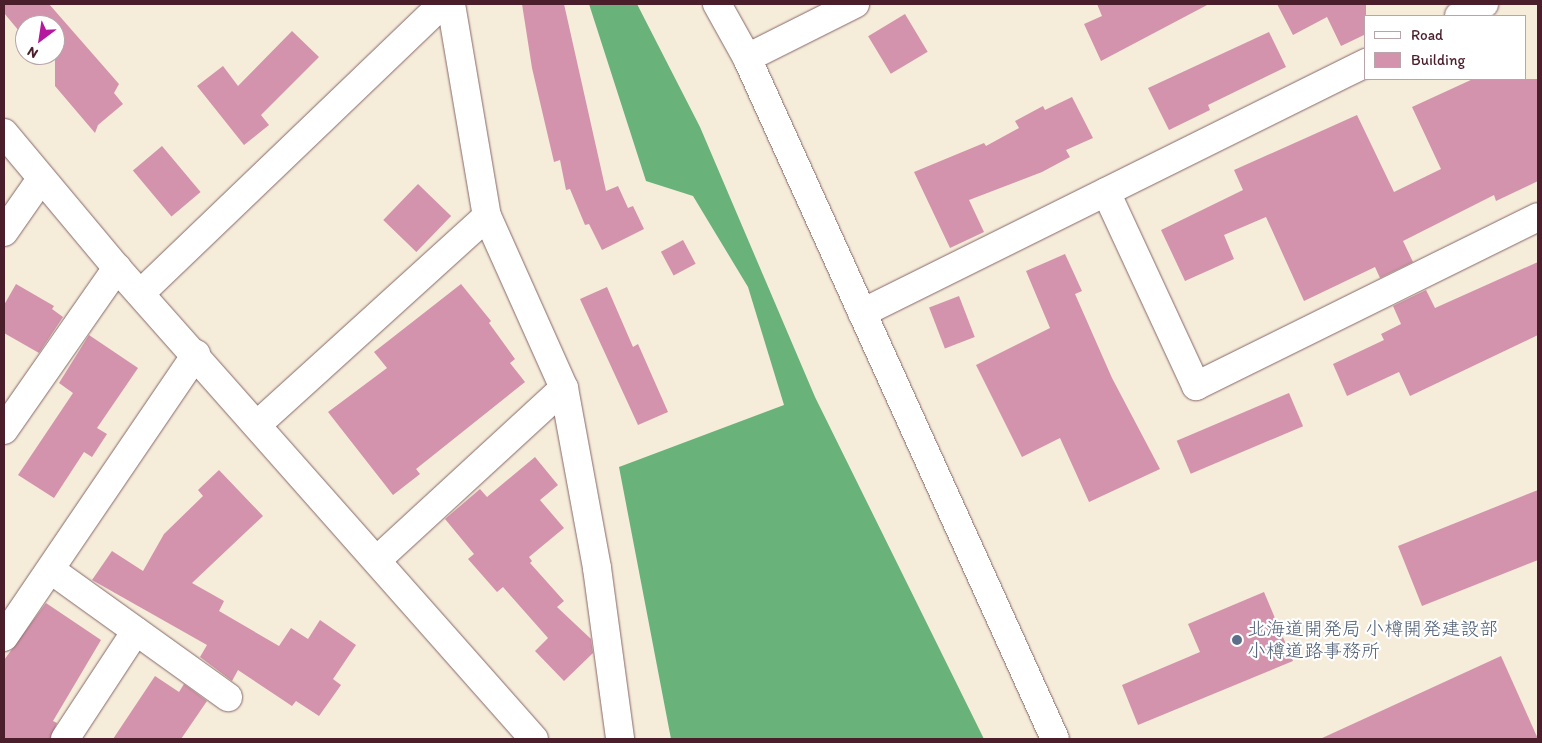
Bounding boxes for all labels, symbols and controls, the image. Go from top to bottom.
north arrow [15,15,65,65]
legend [1364,15,1527,80]
text: Road [1411,26,1443,44]
text: N [24,43,41,62]
text: Building [1411,51,1465,69]
place label: 北海道開発局 小樽開発建設部 小樽道路事務所 [1247,618,1498,662]
marker: 北海道開発局 小樽開発建設部 小樽道路事務所 [1231,634,1243,646]

